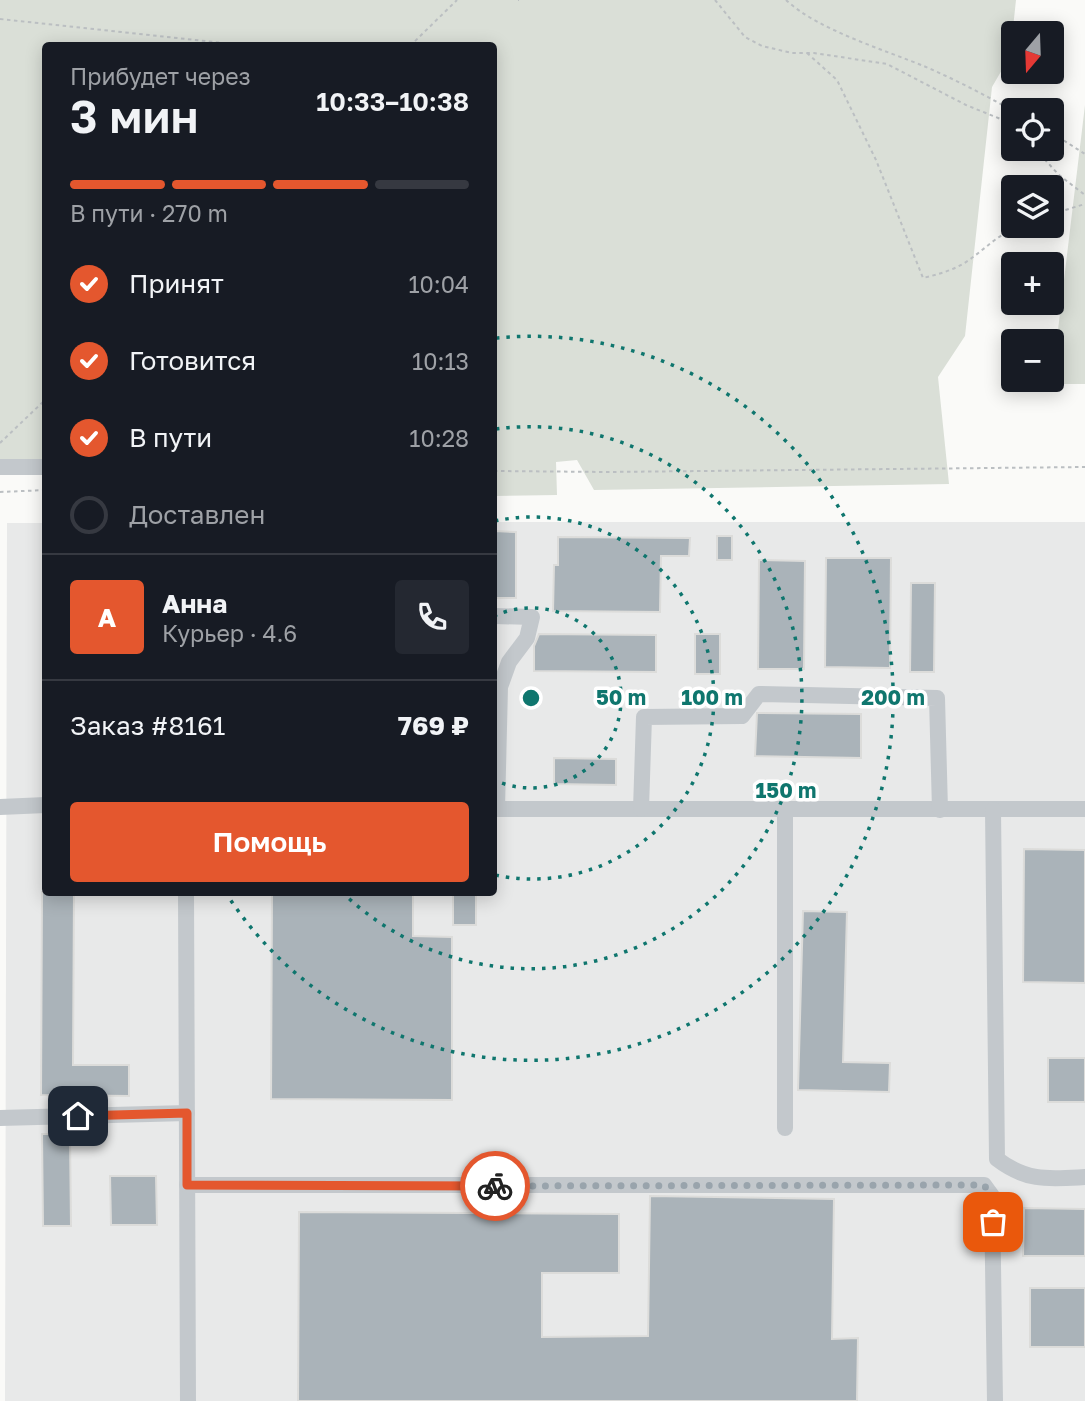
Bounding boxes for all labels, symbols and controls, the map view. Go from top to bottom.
north arrow [1001,21,1064,84]
map controls [1001,21,1064,392]
text: Прибудет через [70,62,251,90]
text: 10:33–10:38 [316,86,469,117]
text: 3 мин [70,88,199,143]
button: locate [1001,98,1064,161]
button: layers [1001,175,1064,238]
text: В пути · 270 m [70,199,228,227]
button: + [1001,252,1064,315]
icon: check [70,265,108,303]
text: Принят [129,268,224,299]
text: 10:04 [408,270,469,298]
button: − [1001,329,1064,392]
icon: check [70,342,108,380]
text: Готовится [129,345,256,376]
text: 10:13 [412,347,469,375]
icon: check [70,419,108,457]
text: В пути [129,422,212,453]
text: 10:28 [409,424,469,452]
text: Доставлен [129,499,265,530]
button: phone [395,580,469,654]
text: Анна [162,588,227,619]
text: А [98,602,116,633]
text: Курьер · 4.6 [162,619,297,647]
text: 50 m [596,684,646,710]
text: 100 m [681,684,743,710]
text: 200 m [861,684,925,710]
centre of rings [519,686,543,710]
text: Заказ #8161 [70,710,225,741]
text: 769 ₽ [398,710,469,741]
text: 150 m [756,777,816,803]
button: Помощь [70,802,469,882]
pin [48,1086,108,1146]
icon: home [59,1097,97,1135]
courier [460,1151,530,1221]
icon: bike [476,1167,514,1205]
pin [963,1192,1023,1252]
icon: bag [974,1203,1012,1241]

